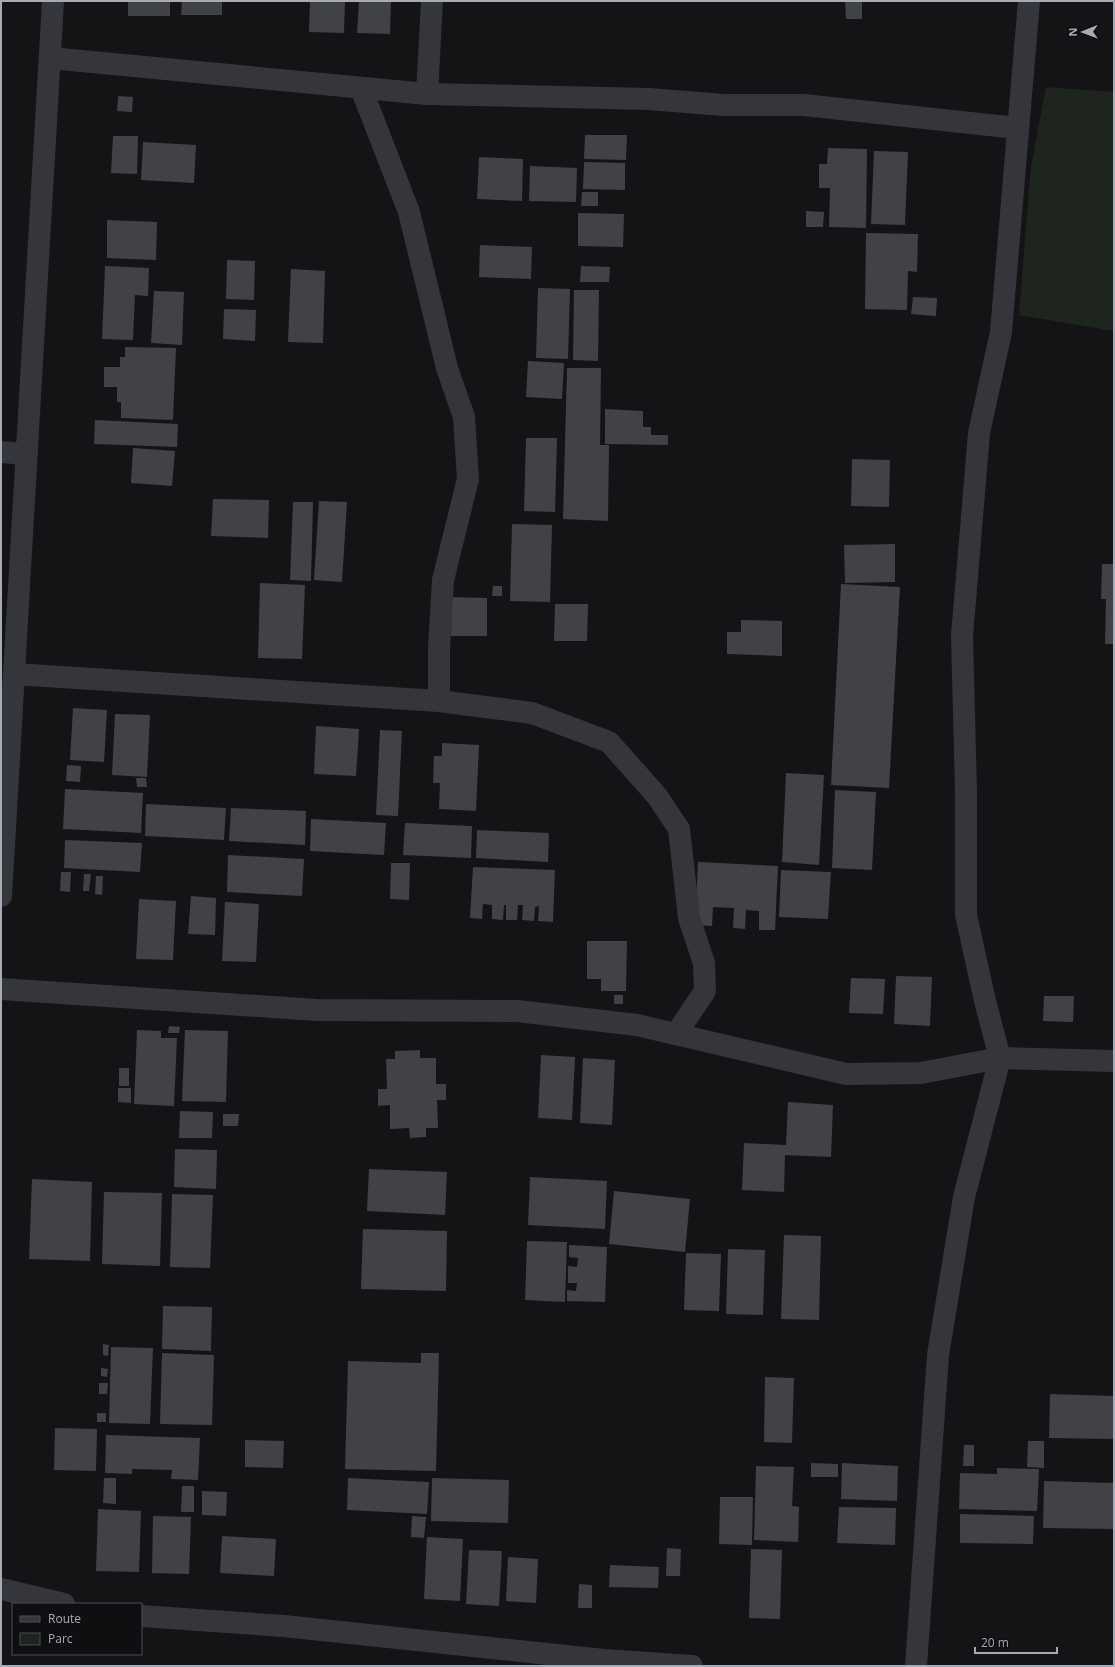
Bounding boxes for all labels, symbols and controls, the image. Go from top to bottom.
north arrow [1063,12,1103,52]
text: N [1065,28,1080,37]
legend [12,1603,142,1655]
text: Route [48,1610,81,1627]
scale bar [975,1629,1057,1655]
text: Parc [48,1630,73,1647]
text: 20 m [981,1634,1009,1651]

